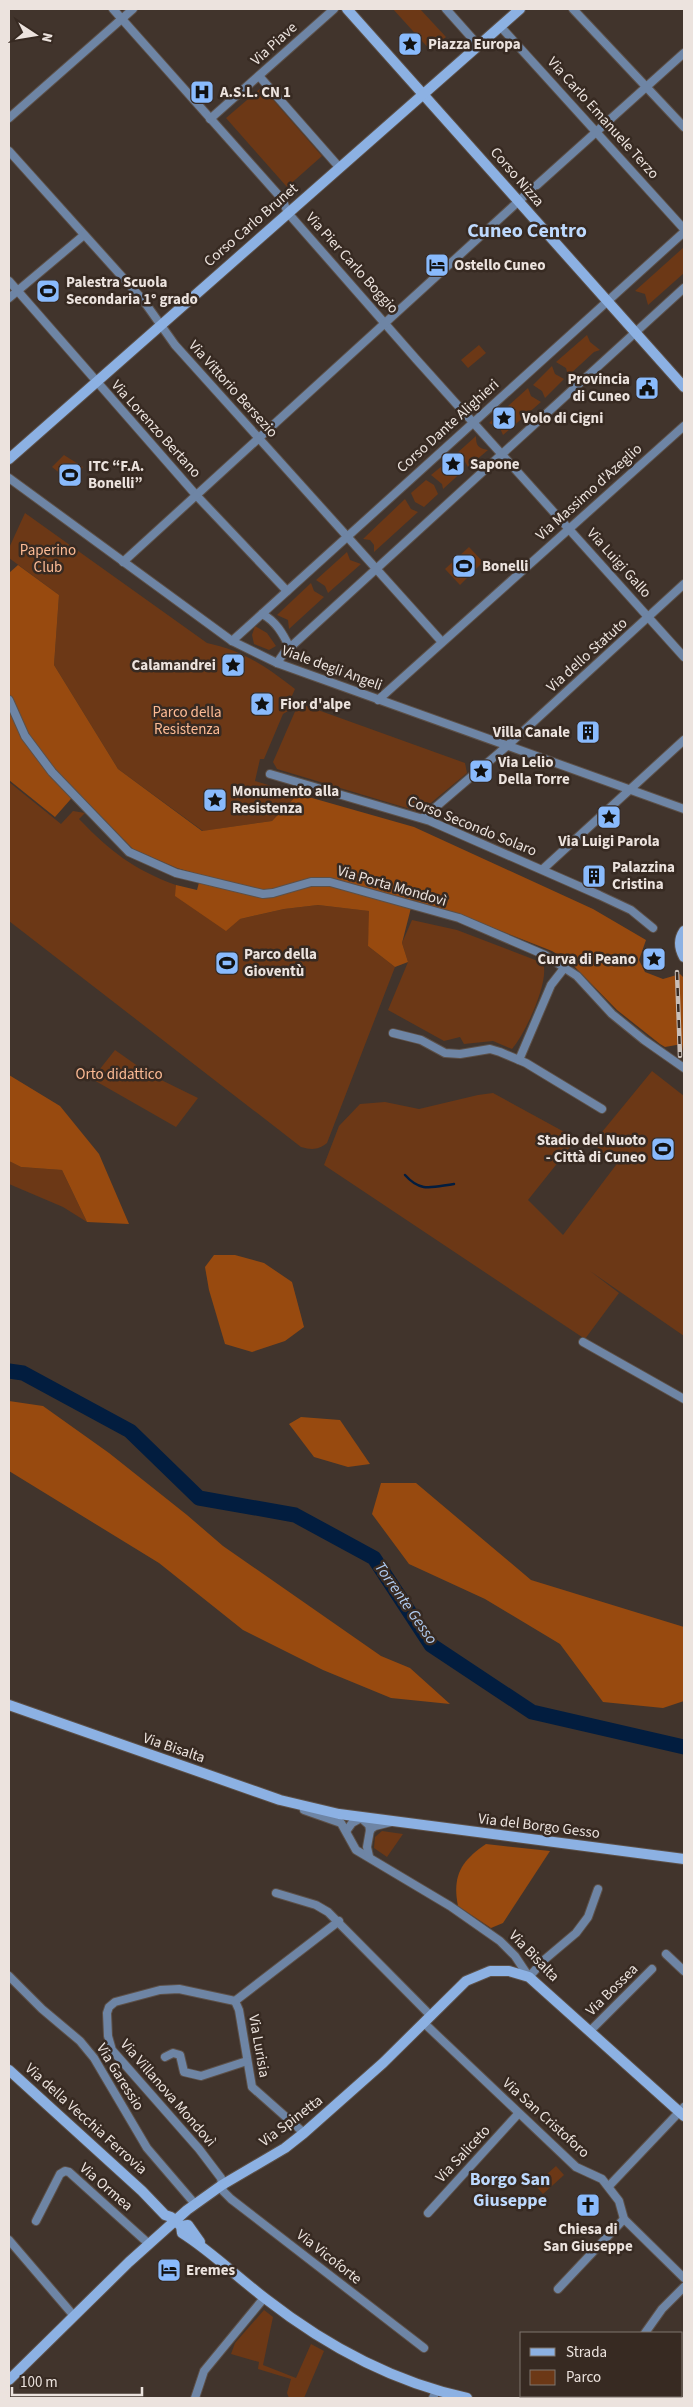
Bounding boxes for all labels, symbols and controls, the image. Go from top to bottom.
north arrow [10,10,60,60]
street label: Via Piave [246,17,302,71]
text: N [36,31,57,44]
place icon: Piazza Europa [397,31,423,57]
place label: Piazza Europa [428,34,521,55]
street label: Via Carlo Emanuele Terzo [542,52,664,184]
hospital icon: A.S.L. CN 1 [189,79,215,105]
place label: A.S.L. CN 1 [219,82,291,103]
street label: Corso Nizza [485,143,549,211]
street label: Corso Carlo Brunet [199,178,303,272]
street label: Via Pier Carlo Boggio [301,208,403,318]
district label: Cuneo Centro [467,217,587,245]
hotel icon: Ostello Cuneo [424,252,450,278]
place label: Ostello Cuneo [454,255,546,276]
place label: Palestra Scuola Secondaria 1° grado [66,272,198,310]
sports icon: Palestra Scuola Secondaria 1° grado [35,278,61,304]
street label: Via Vittorio Bersezio [184,336,282,442]
place label: Provincia di Cuneo [567,369,630,407]
street label: Corso Dante Alighieri [392,374,504,478]
street label: Via Lorenzo Bertano [106,375,206,483]
public building icon: Provincia di Cuneo [634,375,660,401]
place icon: Volo di Cigni [491,405,517,431]
place label: Volo di Cigni [521,408,603,429]
street label: Via Massimo d'Azeglio [531,439,647,545]
place icon: Sapone [440,451,466,477]
place label: Sapone [470,454,520,475]
place label: ITC “F.A. Bonelli” [88,456,144,494]
sports icon: ITC “F.A. Bonelli” [57,462,83,488]
street label: Via Luigi Gallo [582,523,656,603]
park label: Paperino Club [20,540,76,578]
sports icon: Bonelli [451,553,477,579]
place label: Bonelli [482,556,528,577]
street label: Via dello Statuto [542,613,632,697]
street label: Viale degli Angeli [279,640,385,696]
place icon: Calamandrei [220,652,246,678]
place label: Calamandrei [132,655,216,676]
place icon: Fior d'alpe [249,691,275,717]
place label: Fior d'alpe [280,694,351,715]
park label: Parco della Resistenza [152,702,222,740]
building icon: Villa Canale [575,719,601,745]
place label: Villa Canale [492,722,570,743]
place label: Via Lelio Della Torre [497,752,570,790]
place icon: Via Lelio Della Torre [468,758,494,784]
place label: Monumento alla Resistenza [232,781,339,819]
place icon: Monumento alla Resistenza [202,787,228,813]
street label: Corso Secondo Solaro [404,790,540,862]
place icon: Via Luigi Parola [596,804,622,830]
place label: Via Luigi Parola [557,831,660,852]
place label: Palazzina Cristina [612,857,675,895]
street label: Via Porta Mondovì [335,860,449,912]
building icon: Palazzina Cristina [581,863,607,889]
place label: Parco della Gioventù [244,944,317,982]
place icon: Curva di Peano [641,946,667,972]
place label: Curva di Peano [538,949,636,970]
sports icon: Parco della Gioventù [214,950,240,976]
park label: Orto didattico [75,1064,163,1085]
place label: Stadio del Nuoto - Città di Cuneo [537,1130,646,1168]
sports icon: Stadio del Nuoto - Città di Cuneo [650,1136,676,1162]
water label: Torrente Gesso [369,1557,443,1649]
street label: Via Bisalta [140,1728,208,1768]
street label: Via del Borgo Gesso [477,1808,601,1844]
street label: Via Bisalta [504,1926,564,1986]
street label: Via Bossea [581,1959,643,2021]
street label: Via Lurisia [243,2013,275,2079]
street label: Via Villanova Mondovì [115,2035,221,2151]
street label: Via Garessio [91,2039,149,2115]
street label: Via della Vecchia Ferrovia [20,2058,152,2180]
street label: Via San Cristoforo [498,2073,594,2163]
street label: Via Spinetta [255,2090,327,2152]
street label: Via Saliceto [431,2121,495,2187]
street label: Via Ormea [75,2158,137,2216]
district label: Borgo San Giuseppe [470,2167,550,2213]
church icon: Chiesa di San Giuseppe [575,2192,601,2218]
place label: Chiesa di San Giuseppe [543,2219,633,2257]
street label: Via Vicoforte [292,2225,366,2289]
hotel icon: Eremes [156,2257,182,2283]
place label: Eremes [186,2260,235,2281]
legend [520,2332,683,2397]
text: Strada [566,2342,607,2363]
scale bar [12,2364,142,2396]
text: Parco [566,2367,601,2388]
text: 100 m [20,2372,58,2393]

